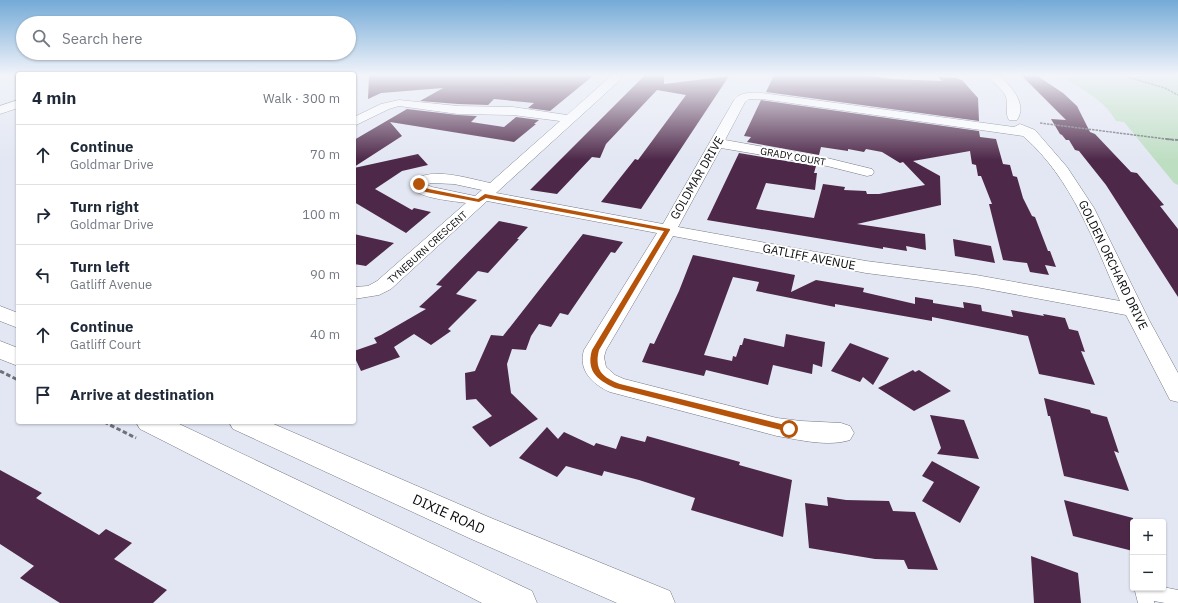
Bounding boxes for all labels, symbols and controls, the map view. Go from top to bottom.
search box [16,16,356,60]
icon: search [30,27,52,49]
text: Search here [62,29,142,48]
text: 4 min [32,87,76,109]
text: Walk · 300 m [263,90,340,107]
street label: GOLDMAR DRIVE [667,133,726,222]
text: Continue [70,137,134,156]
icon: ahead [32,144,54,166]
street label: GRADY COURT [759,144,827,169]
text: 70 m [310,146,340,163]
text: Goldmar Drive [70,156,154,173]
route end [410,175,428,193]
text: Turn right [70,197,139,216]
street label: GOLDEN ORCHARD DRIVE [1076,198,1151,332]
icon: right [32,204,54,226]
text: 100 m [302,206,340,223]
street label: TYNEBURN CRESCENT [385,208,470,287]
text: Goldmar Drive [70,216,154,233]
street label: GATLIFF AVENUE [761,240,857,273]
text: Turn left [70,257,130,276]
icon: left [32,264,54,286]
text: 90 m [310,266,340,283]
text: Gatliff Avenue [70,276,152,293]
text: Continue [70,317,134,336]
icon: ahead [32,324,54,346]
text: 40 m [310,326,340,343]
text: Gatliff Court [70,336,141,353]
icon: arrive [32,384,54,406]
text: Arrive at destination [70,385,214,404]
route start [780,420,798,438]
street label: DIXIE ROAD [410,490,488,538]
map controls [1130,519,1166,591]
button: + [1130,519,1166,555]
button: − [1130,555,1166,591]

